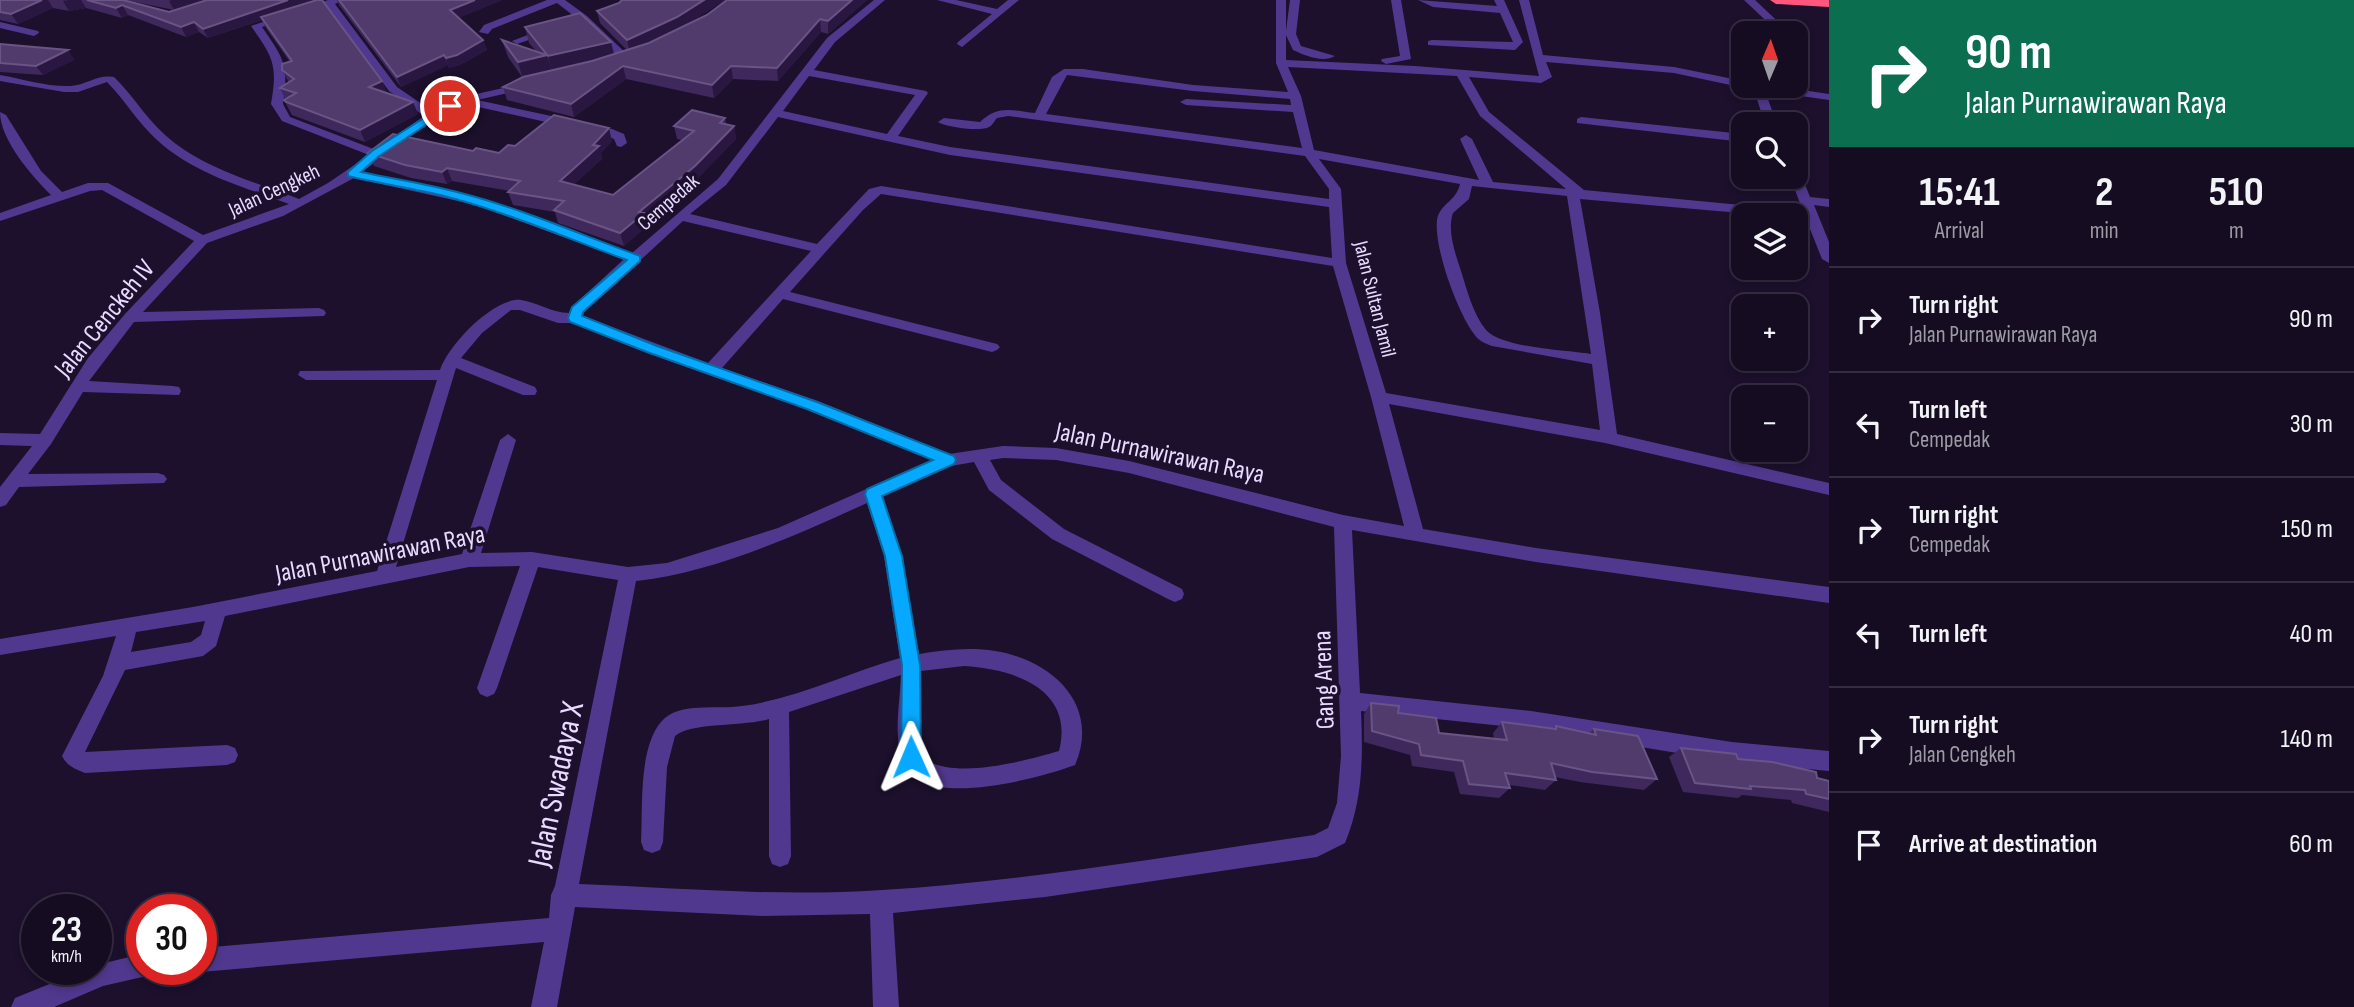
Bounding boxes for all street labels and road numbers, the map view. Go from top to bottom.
street label: Jalan Cengkeh [224,158,324,223]
street label: Cempedak [632,169,704,236]
street label: Jalan Sultan Jamil [1348,238,1401,360]
street label: Jalan Cenckeh IV [48,254,162,385]
street label: Jalan Purnawirawan Raya [1051,416,1267,491]
street label: Jalan Purnawirawan Raya [272,519,488,590]
street label: Gang Arena [1307,630,1342,730]
street label: Jalan Swadaya X [520,698,593,871]

